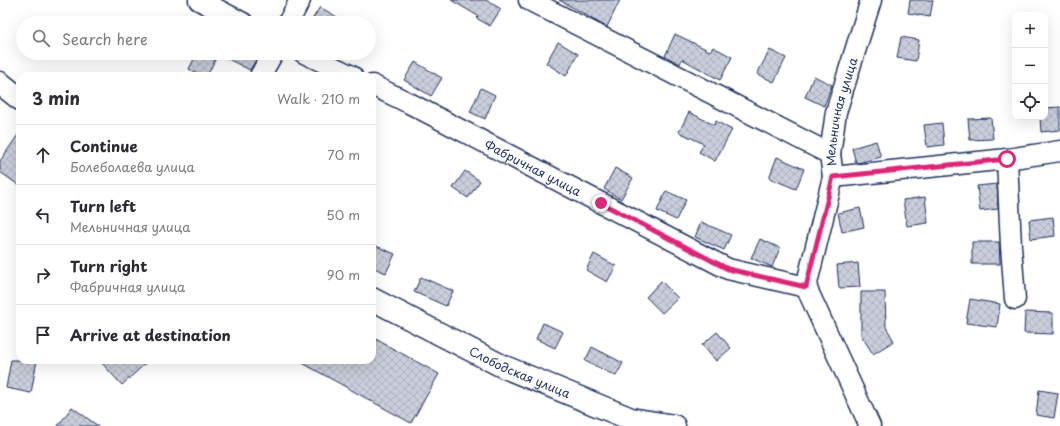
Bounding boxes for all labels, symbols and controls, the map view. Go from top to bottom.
map controls [1012,12,1048,120]
button: + [1012,12,1048,48]
search box [16,16,376,60]
icon: search [30,27,52,49]
text: Search here [62,27,148,50]
button: − [1012,48,1048,84]
street label: Мельничная улица [821,55,862,167]
button: locate [1012,84,1048,120]
text: 3 min [32,85,80,111]
text: Walk · 210 m [277,89,360,108]
text: Continue [70,134,138,157]
street label: Фабричная улица [482,135,585,200]
icon: ahead [32,144,54,166]
text: 70 m [327,145,360,164]
route start [998,150,1016,168]
text: Болеболаева улица [70,157,195,176]
text: Turn left [70,194,136,217]
route end [592,194,610,212]
icon: left [32,204,54,226]
text: 50 m [326,205,360,224]
text: Мельничная улица [70,217,191,236]
text: Turn right [70,254,147,277]
icon: right [32,264,54,286]
text: 90 m [327,265,360,284]
text: Фабричная улица [70,277,185,296]
text: Arrive at destination [70,323,231,346]
icon: arrive [32,324,54,346]
street label: Слободская улица [466,342,574,402]

